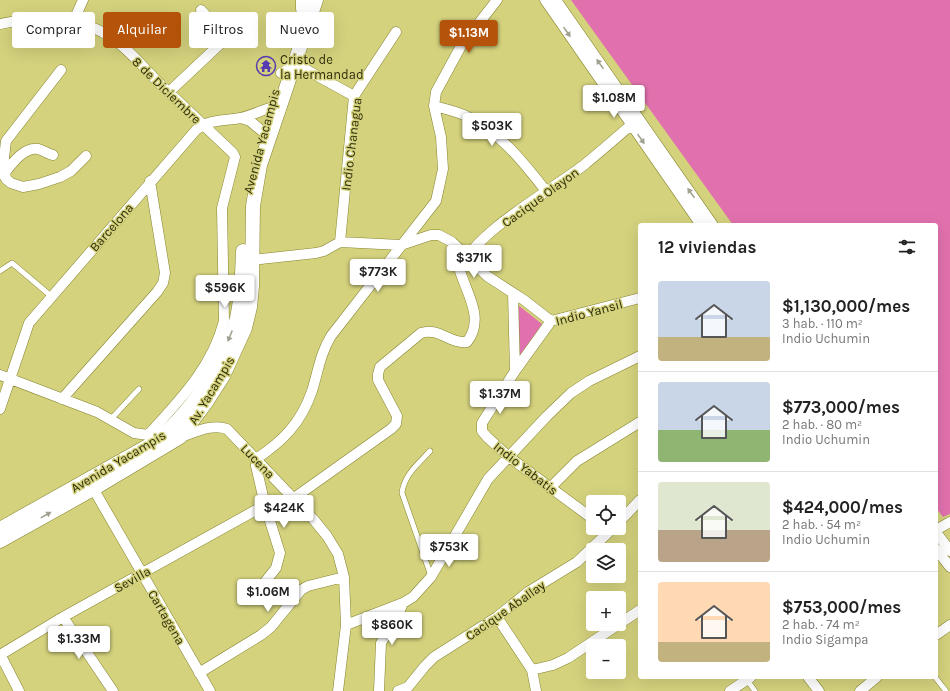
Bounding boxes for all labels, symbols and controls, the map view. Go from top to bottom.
chip: Comprar [12,12,95,48]
chip: Alquilar [103,12,181,48]
chip: Filtros [189,12,258,48]
chip: Nuevo [266,12,334,48]
pin: $1.13M [436,20,502,54]
text: $1.13M [449,25,489,40]
one-way arrow [563,27,571,37]
place label: Cristo de la Hermandad [280,52,364,82]
street label: 8 de Diciembre [129,54,204,127]
temple icon: Cristo de la Hermandad [255,55,277,77]
one-way arrow [596,59,604,69]
pin: $1.08M [581,85,647,119]
street label: Avenida Yacampis [240,87,283,195]
text: $1.08M [592,90,636,105]
street label: Indio Chanagua [338,97,365,191]
pin: $503K [464,113,520,147]
text: $503K [471,118,513,133]
one-way arrow [637,134,645,144]
street label: Cacique Olayon [499,165,582,231]
one-way arrow [687,188,695,198]
street label: Barcelona [86,200,136,255]
icon: filters [896,236,918,258]
text: 12 viviendas [658,237,756,257]
pin: $371K [446,245,502,279]
text: $371K [456,250,492,265]
pin: $773K [350,259,406,293]
text: $773K [359,264,397,279]
pin: $596K [197,275,253,309]
text: $596K [205,280,245,295]
street label: Indio Yansil [554,296,624,329]
text: $1,130,000/mes [782,296,910,316]
icon: home [690,297,738,345]
text: 3 hab. · 110 m² [782,316,863,331]
one-way arrow [227,330,233,342]
text: Indio Uchumin [782,331,870,346]
street label: Av. Yacampis [185,353,238,427]
pin: $1.37M [467,381,533,415]
text: $1.37M [479,386,521,401]
text: $773,000/mes [782,397,900,417]
icon: home [690,398,738,446]
text: 2 hab. · 80 m² [782,417,862,432]
street label: Avenida Yacampis [68,427,168,496]
text: Indio Uchumin [782,432,870,447]
street label: Indio Yabatis [491,439,561,498]
street label: Lucena [238,441,278,482]
pin: $424K [256,495,312,529]
map controls [586,495,626,679]
button: locate [586,495,626,535]
text: $424,000/mes [782,497,903,517]
icon: home [690,498,738,546]
text: $424K [264,500,304,515]
one-way arrow [40,511,52,518]
text: 2 hab. · 54 m² [782,517,861,532]
text: Indio Uchumin [782,532,870,547]
pin: $753K [421,534,477,568]
text: $753K [429,539,469,554]
button: layers [586,543,626,583]
street label: Sevilla [111,563,153,596]
street label: Cacique Aballay [463,577,549,644]
pin: $1.06M [235,579,301,613]
text: $1.06M [246,584,290,599]
street label: Cartagena [145,587,188,647]
button: + [586,591,626,631]
text: $753,000/mes [782,597,901,617]
icon: home [690,598,738,646]
pin: $860K [364,612,420,646]
text: $860K [371,617,413,632]
text: 2 hab. · 74 m² [782,617,860,632]
pin: $1.33M [46,626,112,660]
text: $1.33M [57,631,101,646]
text: Indio Sigampa [782,632,868,647]
button: − [586,639,626,679]

